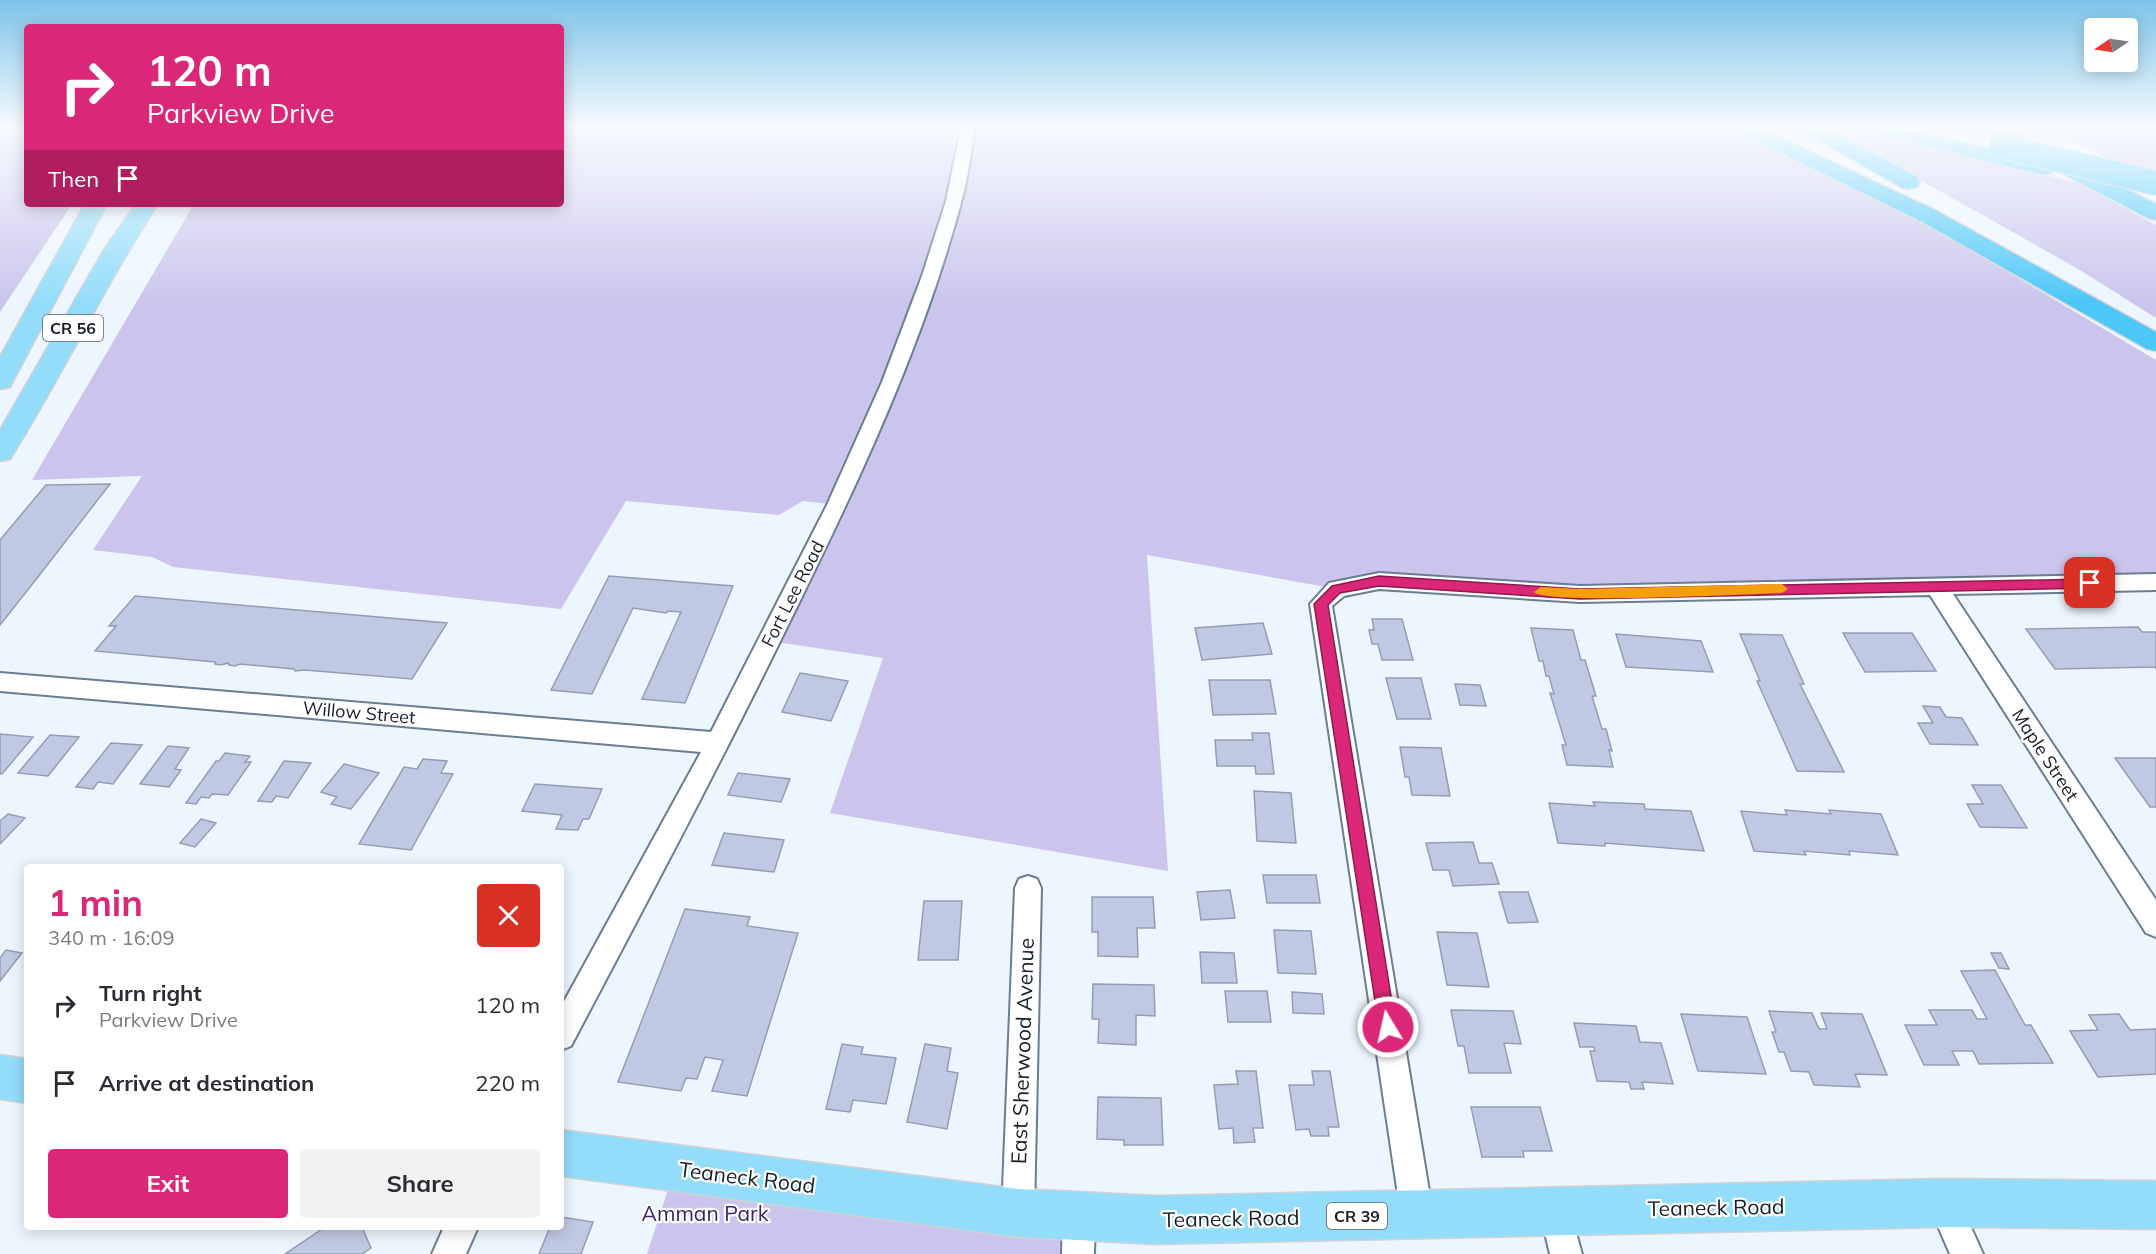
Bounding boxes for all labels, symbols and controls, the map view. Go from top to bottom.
north arrow [2084,18,2138,72]
map controls [2084,18,2138,72]
text: 120 m [147,44,272,97]
icon: right [48,48,126,126]
text: Parkview Drive [147,96,334,130]
icon: arrive [111,162,144,195]
text: Then [48,165,99,193]
road number: CR 56 [43,315,103,341]
street label: Fort Lee Road [756,537,829,651]
pin [2064,557,2115,608]
icon: arrive [2073,566,2106,599]
street label: Willow Street [302,696,416,729]
street label: Maple Street [2007,704,2084,805]
text: 1 min [48,880,143,925]
button: close [477,884,540,947]
text: 340 m · 16:09 [48,925,174,950]
street label: East Sherwood Avenue [1005,937,1039,1165]
text: Turn right [99,979,202,1007]
icon: right [48,989,81,1022]
text: 120 m [475,991,540,1019]
position arrow [1356,995,1420,1059]
text: Parkview Drive [99,1007,238,1032]
icon: arrive [48,1067,81,1100]
text: Arrive at destination [99,1069,314,1097]
text: 220 m [475,1069,540,1097]
button: Exit [48,1149,288,1218]
button: Share [300,1149,540,1218]
street label: Teaneck Road [678,1156,817,1198]
street label: Teaneck Road [1647,1193,1785,1221]
park label: Amman Park [642,1200,769,1226]
road number: CR 39 [1327,1203,1387,1229]
street label: Teaneck Road [1162,1204,1300,1232]

